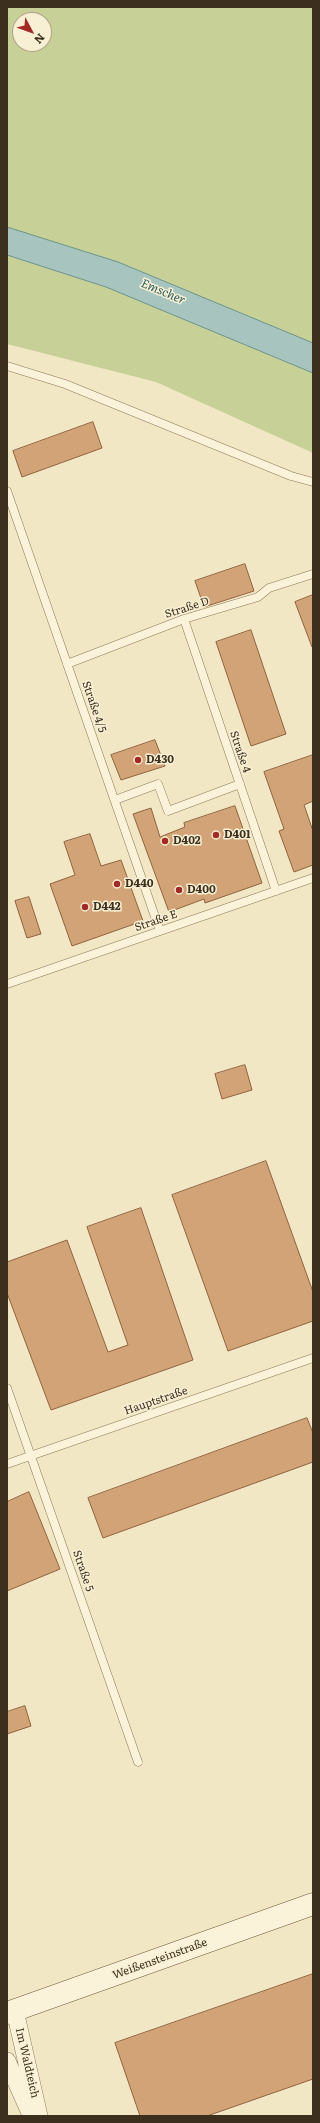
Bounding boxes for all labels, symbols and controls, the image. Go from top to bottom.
north arrow [12,12,52,52]
text: N [31,30,49,48]
water label: Emscher [139,276,187,308]
street label: Straße D [163,595,211,621]
street label: Straße 4/5 [79,680,109,734]
street label: Straße 4 [227,729,253,775]
place label: D430 [146,753,174,767]
marker: D430 [133,755,143,765]
place label: D401 [224,828,251,842]
marker: D401 [211,830,221,840]
place label: D402 [173,834,201,848]
marker: D402 [160,836,170,846]
place label: D440 [125,877,154,891]
marker: D440 [112,879,122,889]
place label: D400 [187,883,216,897]
marker: D400 [174,885,184,895]
place label: D442 [93,900,121,914]
marker: D442 [80,902,90,912]
street label: Straße E [133,908,179,934]
street label: Hauptstraße [123,1384,189,1418]
street label: Straße 5 [70,1549,96,1593]
street label: Weißensteinstraße [111,1936,209,1982]
street label: Im Waldteich [12,2027,42,2099]

